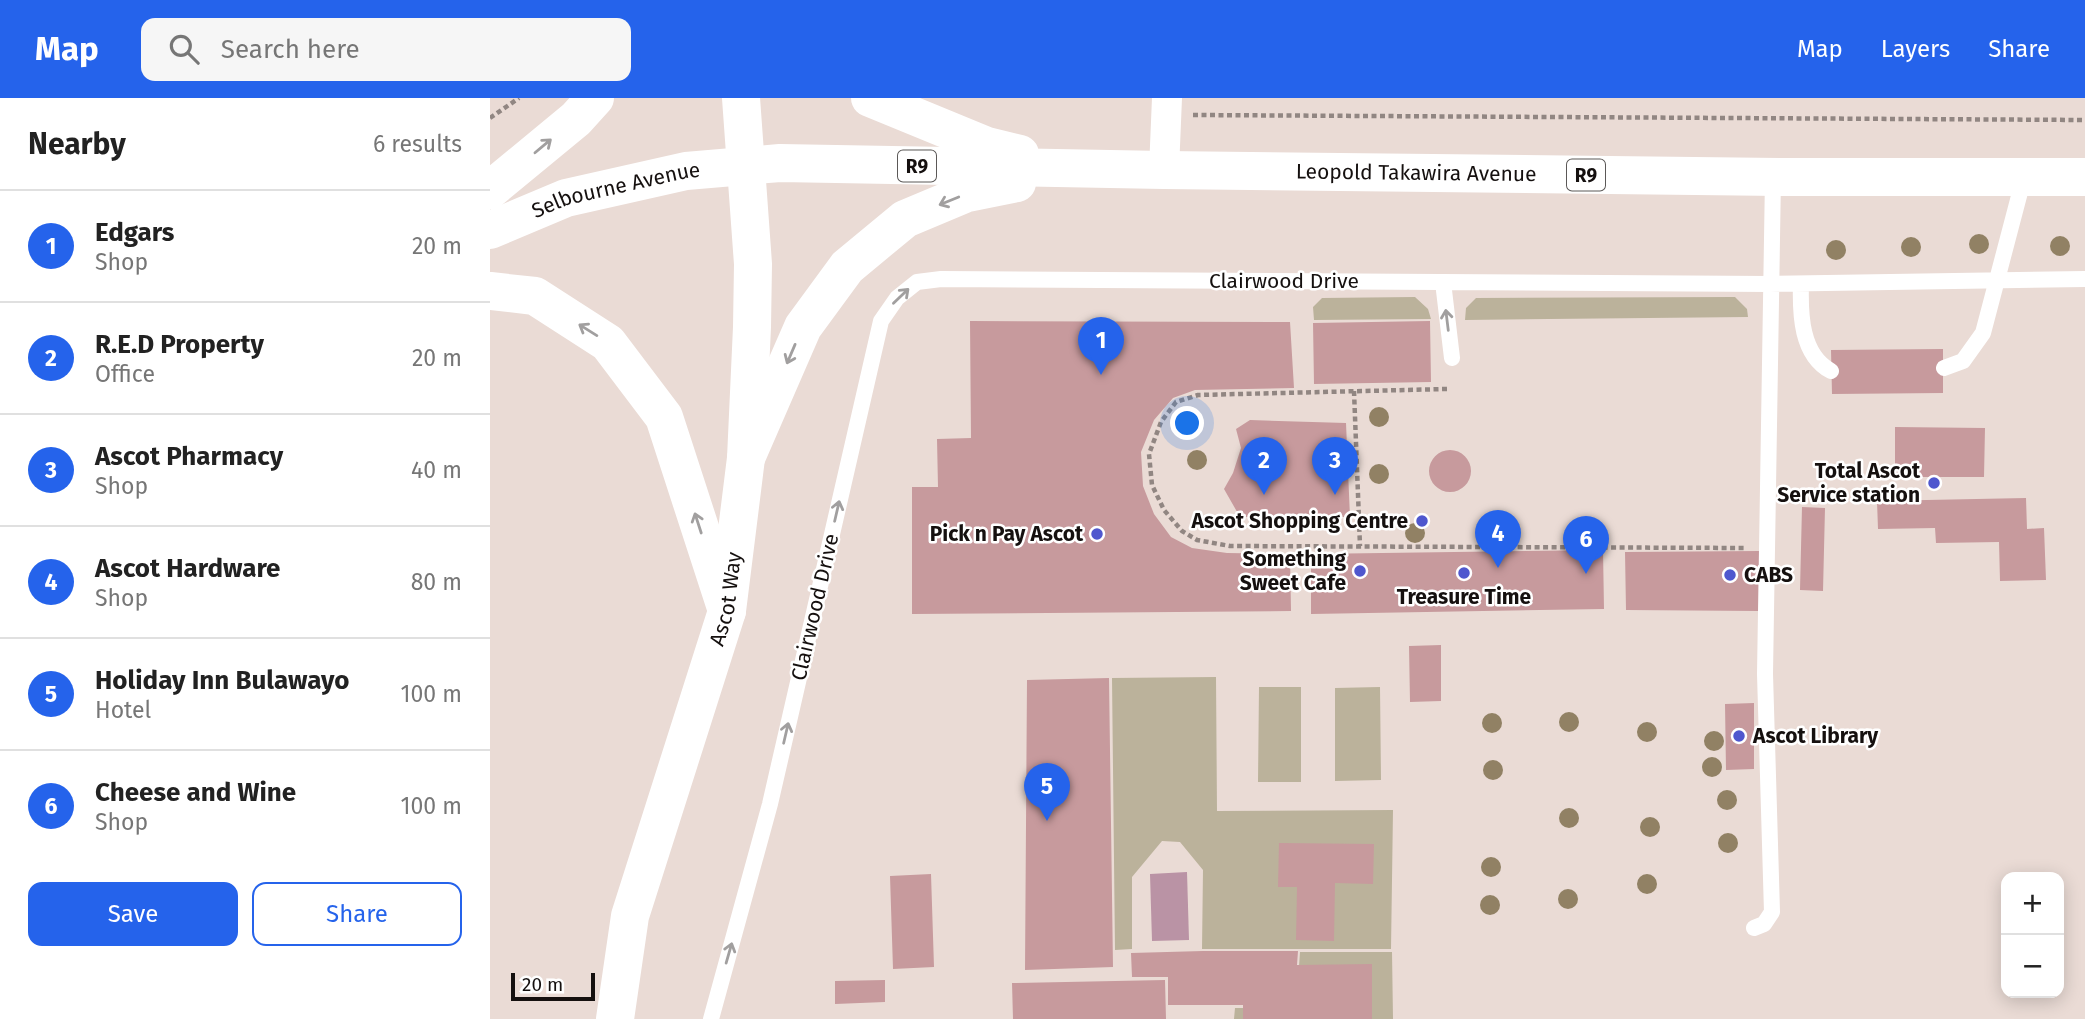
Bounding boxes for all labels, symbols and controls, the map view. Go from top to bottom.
search box [141,18,631,81]
text: Map [35,29,99,69]
icon: search [165,30,203,68]
text: Search here [221,34,360,65]
text: Map [1797,35,1843,63]
text: Layers [1881,35,1950,63]
text: Share [1988,35,2050,63]
text: Nearby [28,126,126,162]
text: 6 results [373,130,462,158]
one-way arrow [533,139,551,154]
road number: R9 [898,150,936,181]
street label: Selbourne Avenue [528,157,701,224]
street label: Leopold Takawira Avenue [1296,158,1537,187]
road number: R9 [1567,159,1605,190]
one-way arrow [939,195,961,208]
text: Edgars [95,217,174,248]
text: 1 [46,232,56,260]
text: 20 m [412,232,462,260]
text: Shop [95,248,148,276]
street label: Clairwood Drive [1209,268,1359,294]
one-way arrow [893,288,910,305]
one-way arrow [1441,310,1454,332]
pin: 1 [1078,317,1124,375]
one-way arrow [579,323,599,337]
text: R.E.D Property [95,329,264,360]
one-way arrow [784,343,797,364]
text: 2 [45,344,57,372]
text: 20 m [412,344,462,372]
text: Office [95,360,155,388]
your location [1170,406,1204,440]
pin: 2 [1241,437,1287,495]
pin: 3 [1312,437,1358,495]
text: Ascot Pharmacy [95,441,283,472]
text: 3 [45,456,57,484]
text: 40 m [411,456,462,484]
place label: Total Ascot Service station [1777,458,1921,508]
text: Shop [95,472,148,500]
marker: Total Ascot Service station [1926,475,1942,491]
one-way arrow [831,500,844,523]
place label: Ascot Shopping Centre [1191,508,1408,534]
pin: 4 [1475,510,1521,568]
one-way arrow [691,512,704,534]
marker: Ascot Shopping Centre [1414,513,1430,529]
pin: 6 [1563,516,1609,574]
place label: Pick n Pay Ascot [930,521,1084,547]
marker: Pick n Pay Ascot [1089,526,1105,542]
street label: Clairwood Drive [785,531,845,683]
place label: Something Sweet Cafe [1240,546,1346,596]
street label: Ascot Way [704,550,747,649]
text: Ascot Hardware [95,553,280,584]
place label: CABS [1744,562,1793,588]
marker: Something Sweet Cafe [1352,563,1368,579]
marker: Treasure Time [1456,565,1472,581]
marker: CABS [1722,567,1738,583]
text: 4 [45,568,58,596]
text: 80 m [411,568,462,596]
text: Shop [95,584,148,612]
place label: Treasure Time [1397,584,1532,610]
text: Holiday Inn Bulawayo [95,665,349,696]
text: 5 [45,680,57,708]
text: 100 m [401,680,462,708]
text: Hotel [95,696,151,724]
one-way arrow [780,722,793,745]
place label: Ascot Library [1752,723,1878,749]
marker: Ascot Library [1731,728,1747,744]
pin: 5 [1024,763,1070,821]
text: Cheese and Wine [95,777,296,808]
text: 6 [45,792,57,820]
text: 100 m [401,792,462,820]
text: Shop [95,808,148,836]
map controls [2001,872,2064,998]
button: + [2001,872,2064,935]
button: Save [28,882,238,946]
button: Share [252,882,462,946]
button: − [2001,935,2064,998]
one-way arrow [723,942,736,965]
scale bar [511,970,595,1002]
text: 20 m [522,973,563,996]

